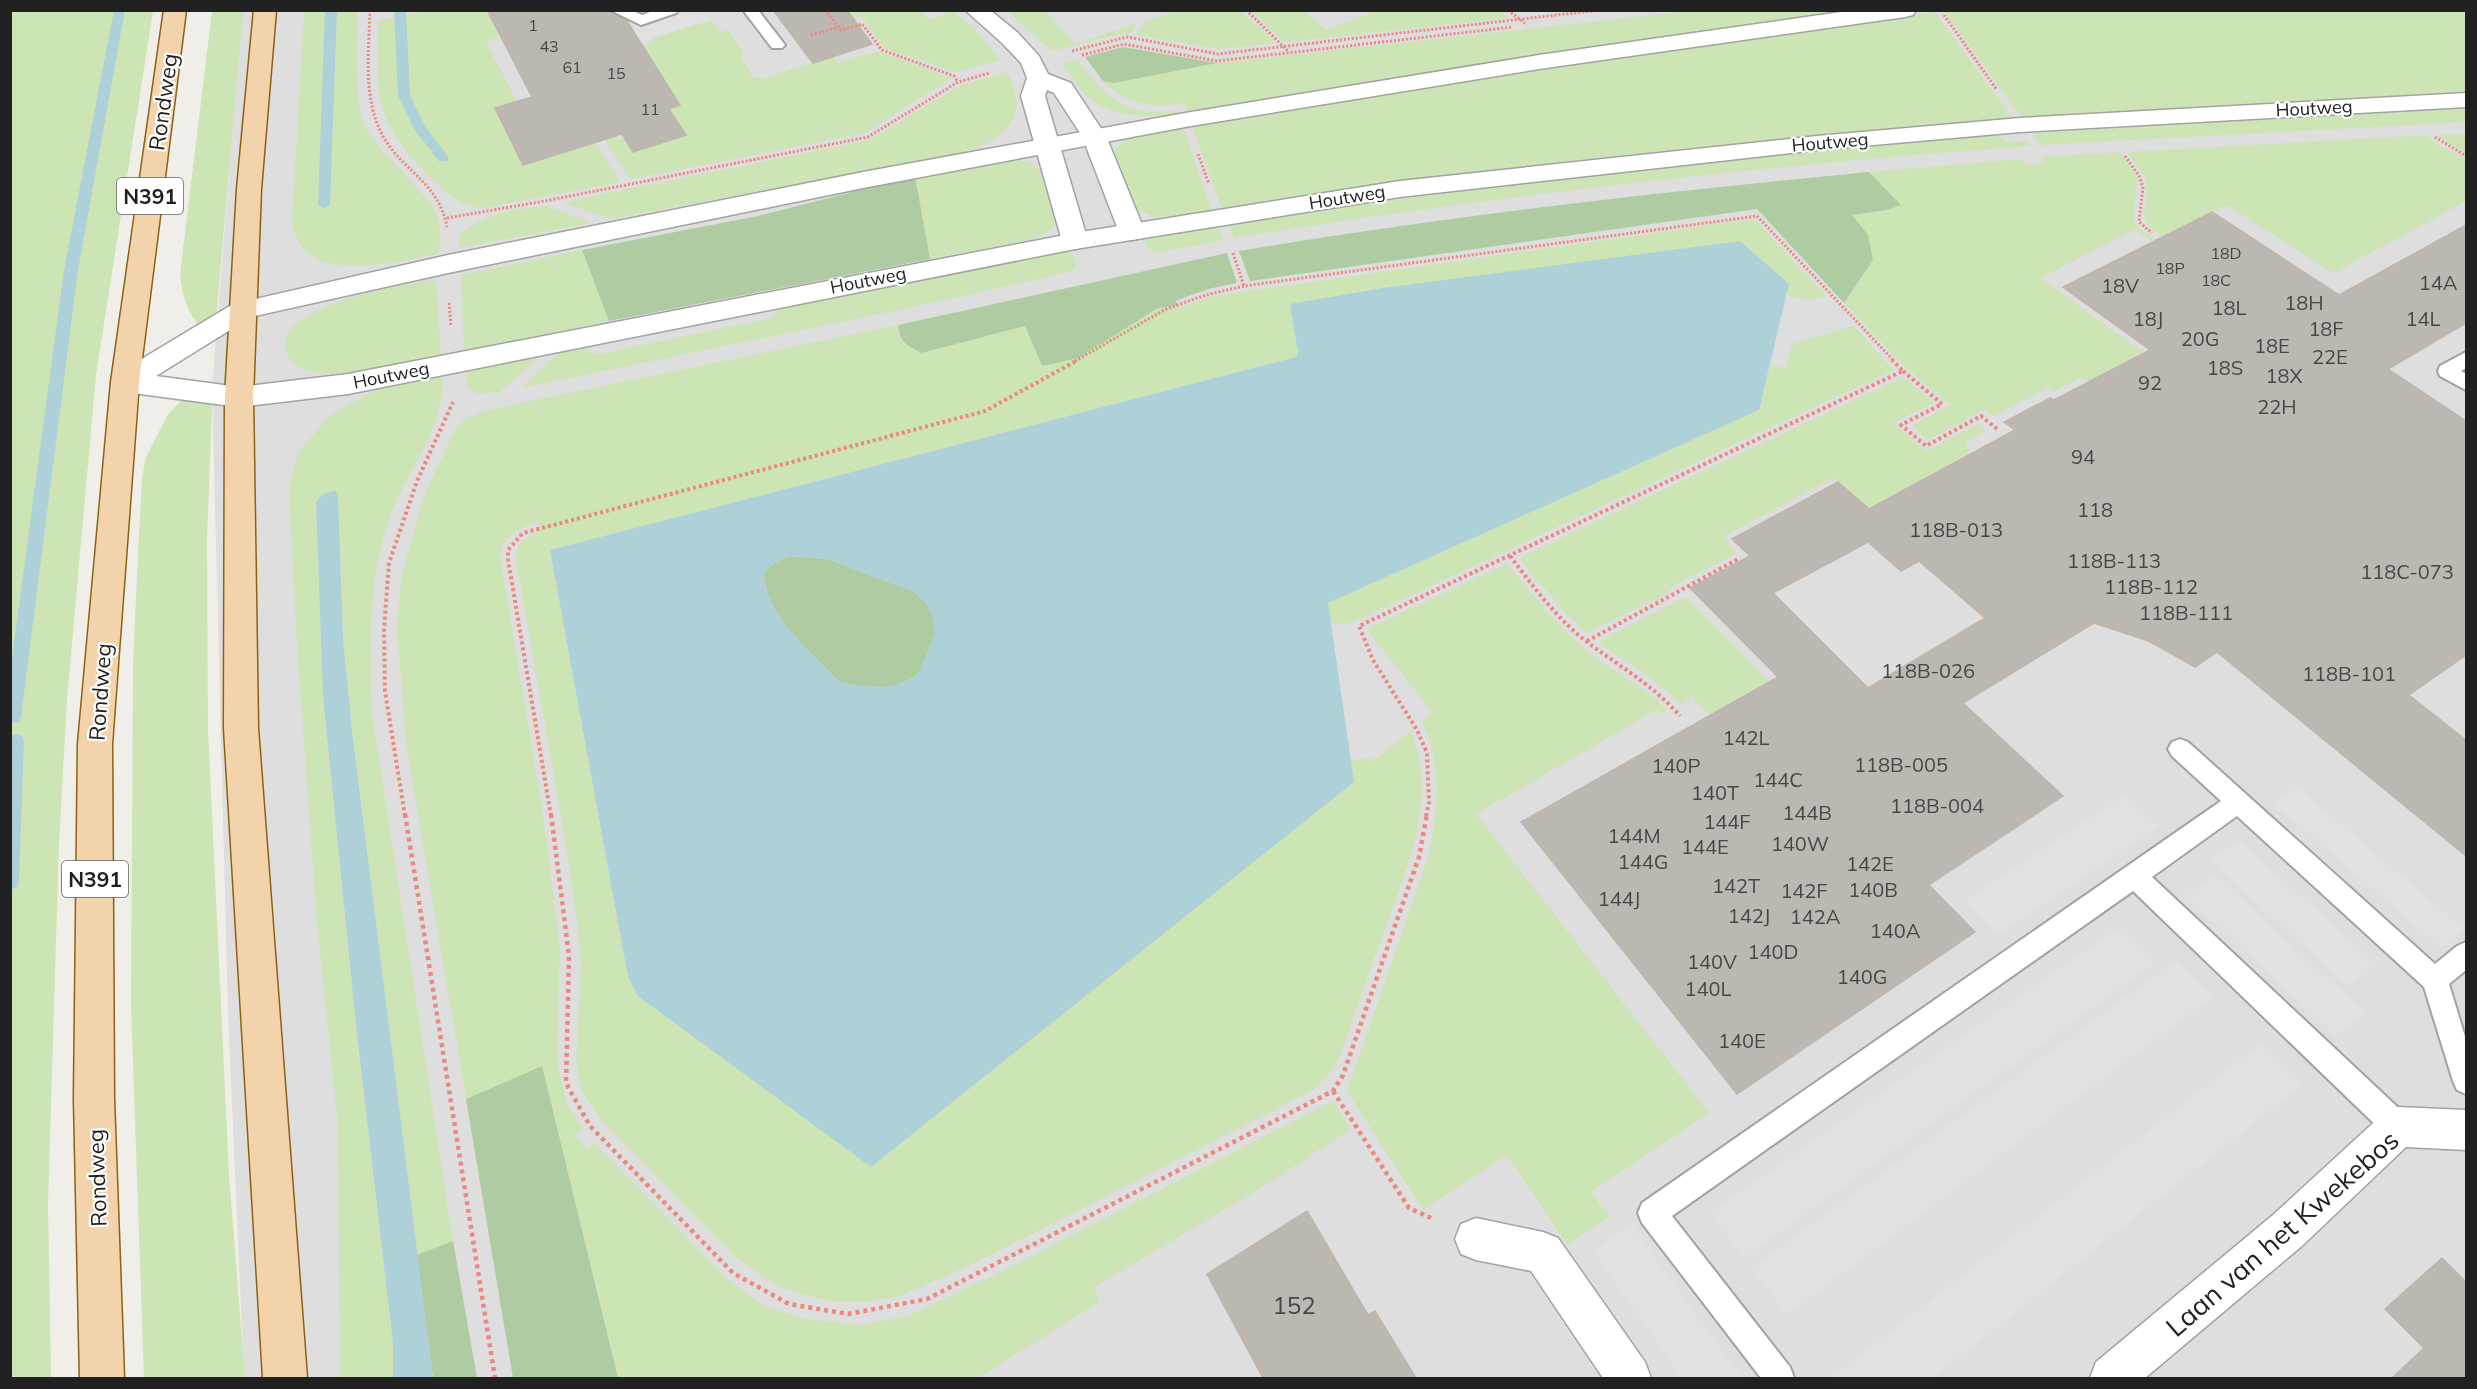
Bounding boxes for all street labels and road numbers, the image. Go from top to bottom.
street label: Rondweg [142,52,184,152]
street label: Houtweg [2275,95,2353,121]
street label: Houtweg [1791,127,1869,157]
road number: N391 [117,178,183,214]
street label: Houtweg [1307,180,1387,214]
street label: Houtweg [828,261,908,299]
street label: Houtweg [351,356,431,394]
street label: Rondweg [83,642,117,742]
road number: N391 [62,861,128,897]
street label: Laan van het Kwekebos [2159,1123,2405,1343]
street label: Rondweg [81,1129,113,1227]

